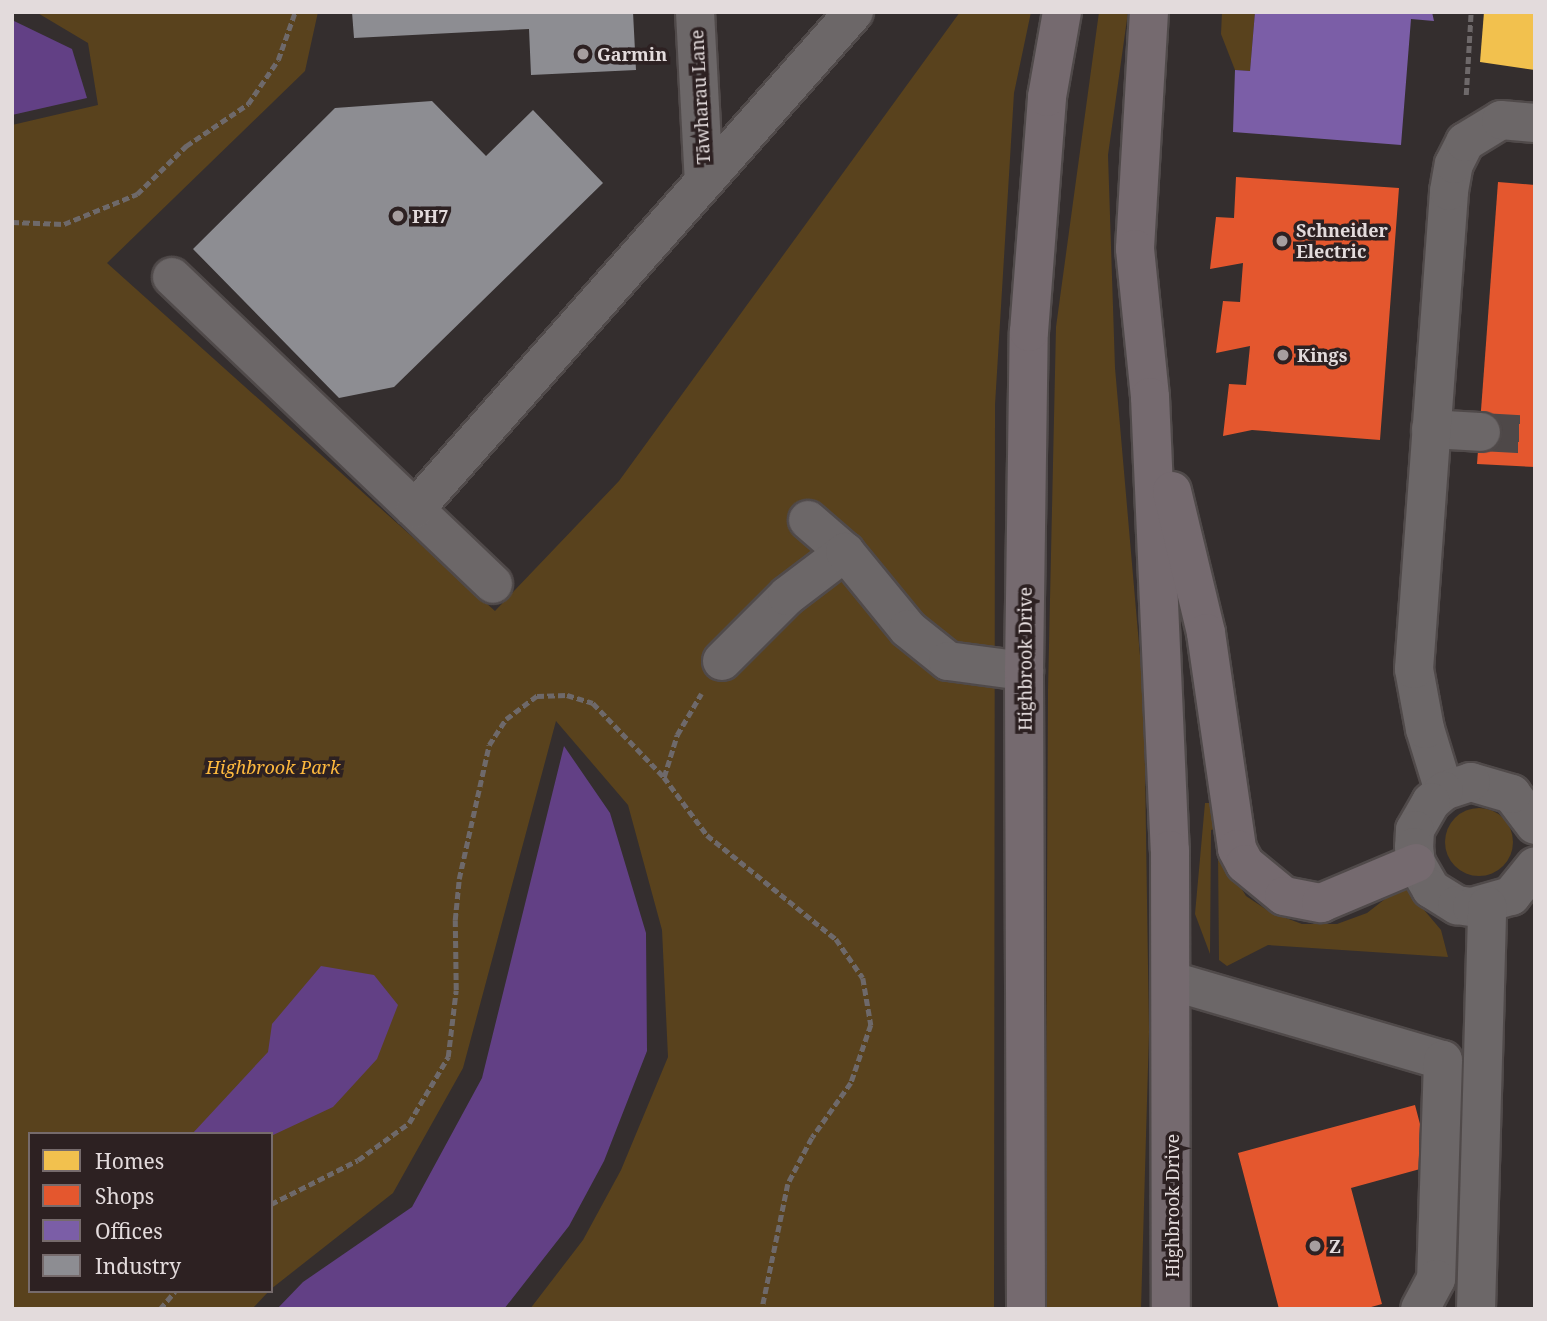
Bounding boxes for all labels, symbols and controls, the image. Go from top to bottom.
street label: Tāwharau Lane [686,29,714,165]
place label: Garmin [597,43,667,65]
marker: Garmin [575,46,591,62]
place label: PH7 [412,205,448,227]
marker: PH7 [390,208,406,224]
place label: Schneider Electric [1296,220,1388,262]
marker: Schneider Electric [1274,233,1290,249]
place label: Kings [1297,344,1347,366]
marker: Kings [1275,347,1291,363]
street label: Highbrook Drive [1014,587,1036,731]
park label: Highbrook Park [206,756,340,778]
legend [28,1132,273,1293]
street label: Highbrook Drive [1161,1134,1183,1278]
text: Homes [95,1147,164,1175]
text: Shops [95,1182,154,1210]
text: Offices [95,1217,163,1245]
place label: Z [1329,1235,1341,1257]
marker: Z [1307,1238,1323,1254]
text: Industry [95,1252,181,1280]

